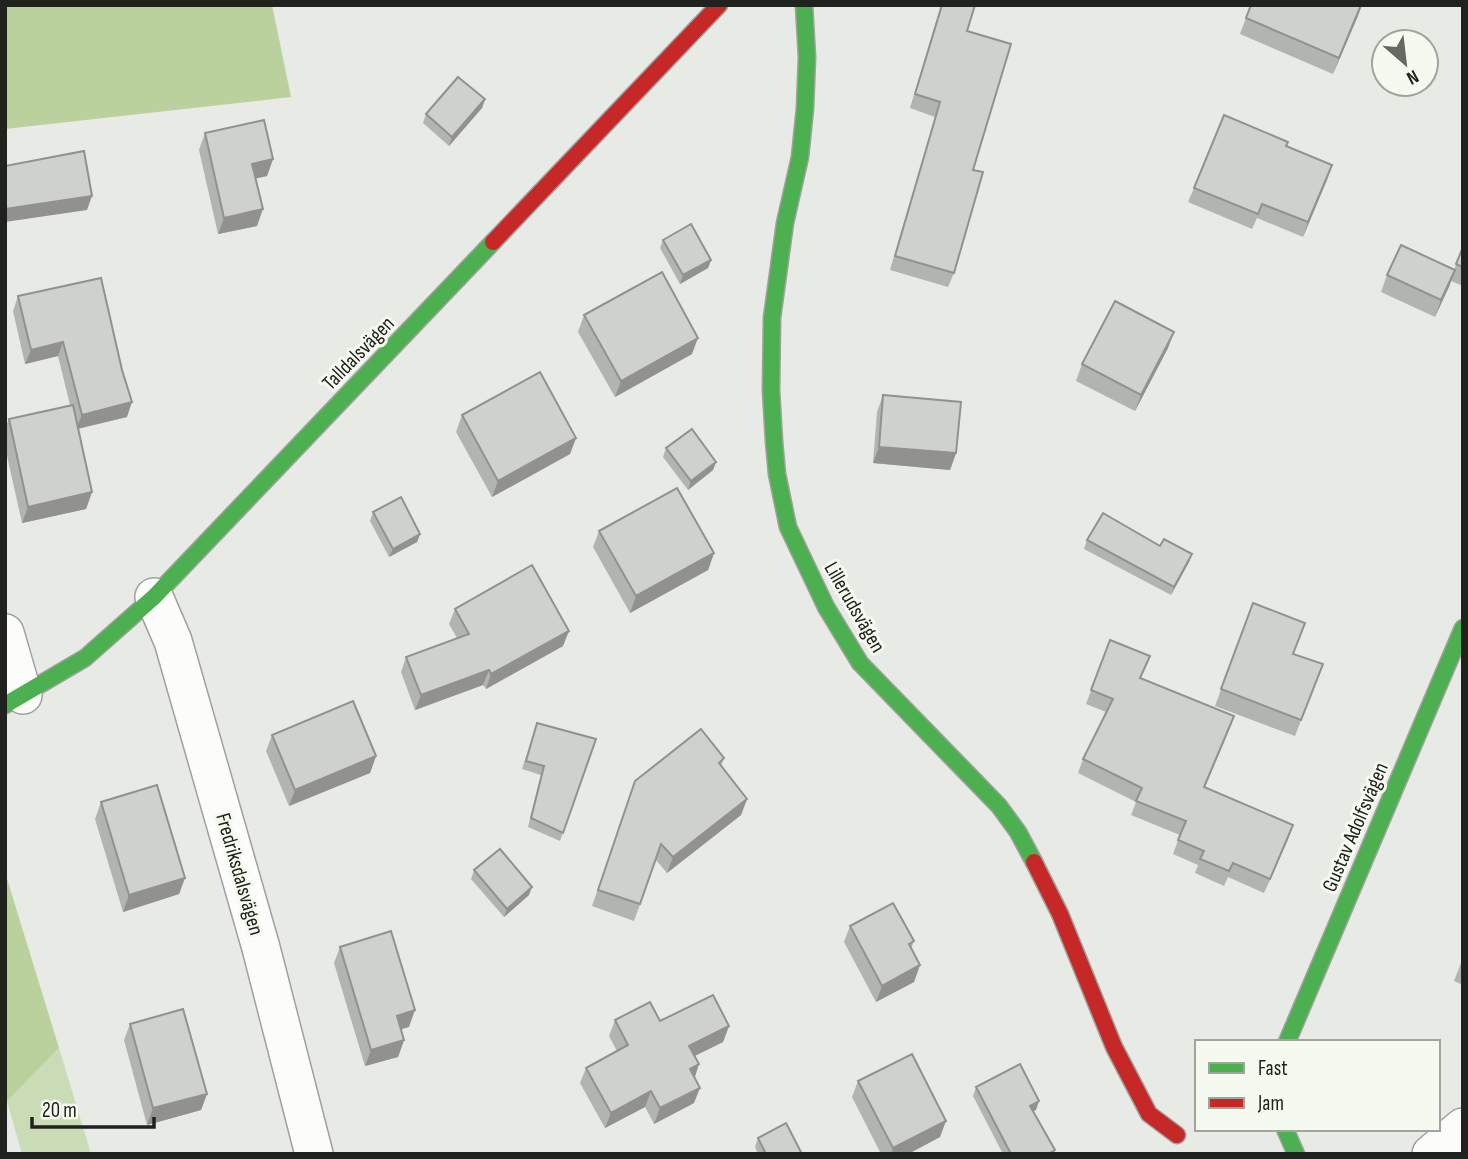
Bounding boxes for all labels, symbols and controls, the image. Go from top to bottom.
north arrow [1370,28,1440,98]
text: N [1402,64,1422,89]
street label: Talldalsvägen [317,311,400,395]
street label: Lillerudsvägen [819,557,891,657]
street label: Gustav Adolfsvägen [1317,759,1394,895]
street label: Fredriksdalsvägen [210,810,269,938]
legend [1195,1040,1440,1131]
text: Fast [1258,1056,1288,1081]
scale bar [32,1086,154,1130]
text: Jam [1257,1091,1284,1116]
text: 20 m [42,1098,77,1123]

